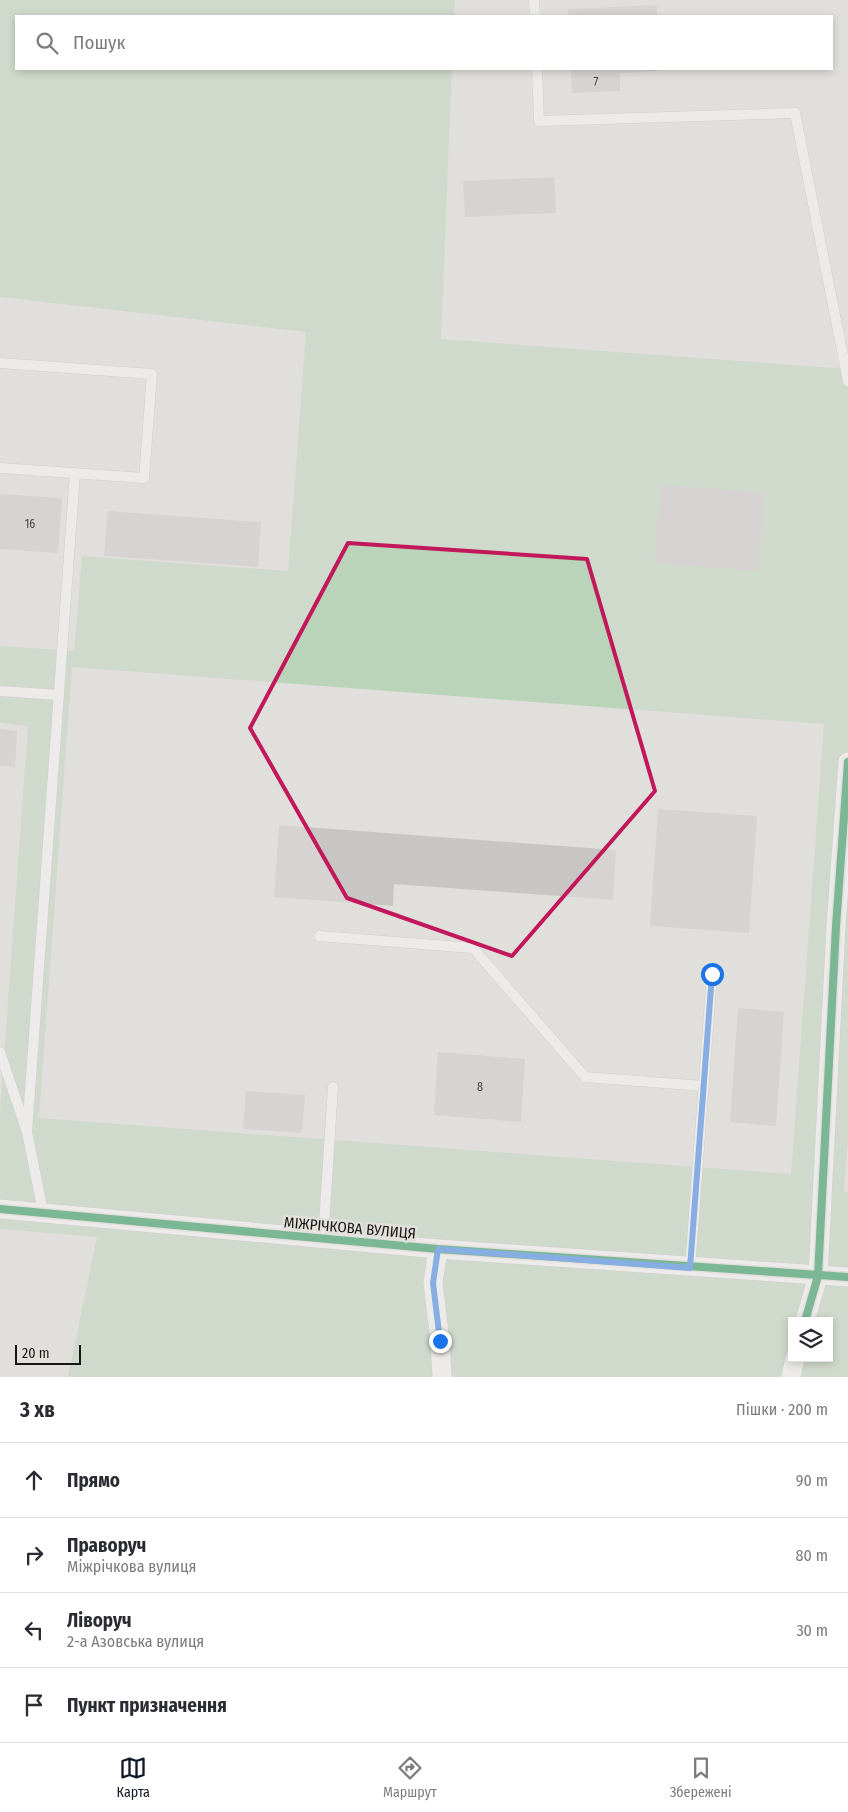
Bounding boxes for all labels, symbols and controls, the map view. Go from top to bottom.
search box [15,15,833,70]
icon: search [33,29,61,57]
text: Пошук [73,31,125,54]
house number: 7 [594,75,599,89]
house number: 16 [25,517,35,531]
route start [701,963,724,986]
house number: 8 [477,1080,483,1094]
street label: МІЖРІЧКОВА ВУЛИЦЯ [283,1213,417,1243]
map controls [788,1317,833,1362]
button: layers [788,1317,833,1362]
route end [429,1330,452,1353]
scale bar [15,1342,81,1365]
text: 20 m [22,1345,50,1362]
text: 3 хв [20,1397,55,1423]
text: Пішки · 200 m [736,1400,828,1419]
icon: ahead [20,1466,48,1494]
text: Прямо [67,1469,120,1492]
text: 90 m [796,1471,828,1490]
text: Праворуч [67,1534,146,1557]
icon: right [20,1541,48,1569]
text: 80 m [796,1546,828,1565]
text: Міжрічкова вулиця [67,1557,196,1576]
text: Ліворуч [67,1609,132,1632]
icon: left [20,1616,48,1644]
text: 30 m [796,1621,828,1640]
text: 2-а Азовська вулиця [67,1632,204,1651]
icon: arrive [20,1691,48,1719]
text: Пункт призначення [67,1694,227,1717]
tab: Карта [117,1754,150,1801]
tab: Маршрут [383,1754,437,1801]
tab: Збережені [670,1754,731,1801]

